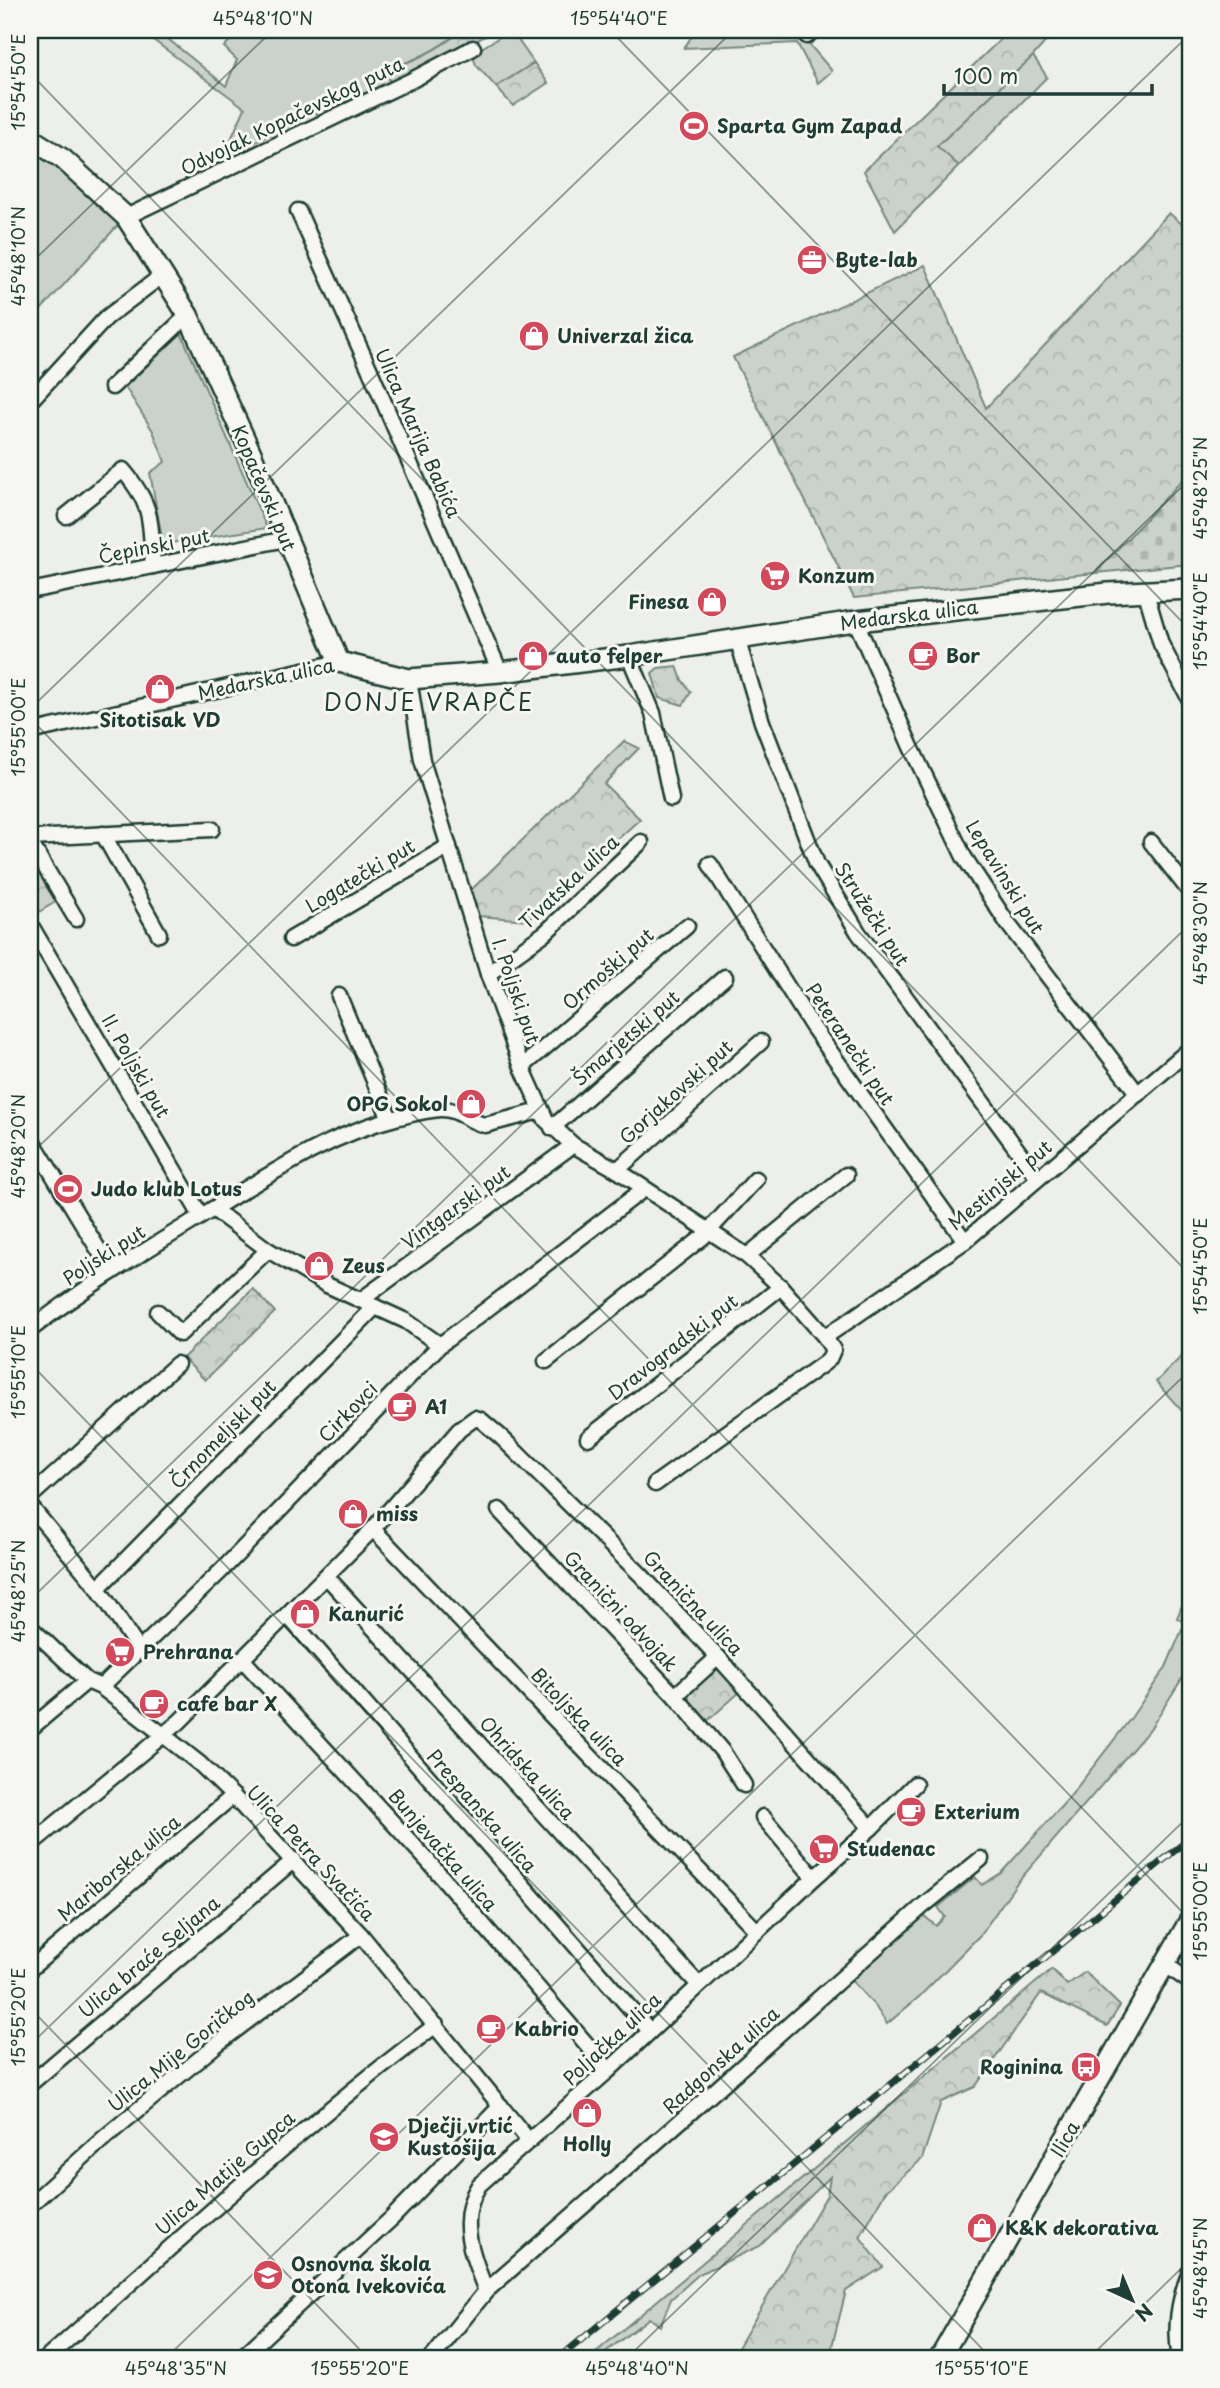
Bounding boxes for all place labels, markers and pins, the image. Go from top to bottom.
sports icon: Sparta Gym Zapad [677,109,711,143]
place label: Sparta Gym Zapad [717,111,903,139]
office icon: Byte-lab [795,243,829,277]
place label: Byte-lab [835,245,918,273]
shop icon: Univerzal žica [517,319,551,353]
place label: Univerzal žica [557,321,694,349]
supermarket icon: Konzum [758,559,792,593]
place label: Konzum [798,561,875,589]
shop icon: Finesa [695,585,729,619]
place label: Finesa [628,587,689,615]
shop icon: auto felper [516,639,550,673]
cafe icon: Bor [906,639,940,673]
place label: auto felper [556,641,663,669]
place label: Bor [946,641,980,669]
shop icon: Sitotisak VD [143,672,177,706]
place label: Sitotisak VD [99,705,221,733]
shop icon: OPG Sokol [454,1087,488,1121]
place label: OPG Sokol [346,1089,448,1117]
sports icon: Judo klub Lotus [51,1172,85,1206]
place label: Judo klub Lotus [91,1174,242,1202]
shop icon: Zeus [302,1249,336,1283]
place label: Zeus [342,1251,385,1279]
cafe icon: A1 [385,1390,419,1424]
place label: A1 [425,1392,447,1420]
shop icon: miss [336,1497,370,1531]
place label: miss [376,1499,418,1527]
shop icon: Kanurić [288,1597,322,1631]
place label: Kanurić [328,1599,404,1627]
supermarket icon: Prehrana [103,1635,137,1669]
place label: Prehrana [143,1637,233,1665]
cafe icon: cafe bar X [137,1687,171,1721]
place label: cafe bar X [177,1689,277,1717]
cafe icon: Exterium [894,1795,928,1829]
place label: Exterium [934,1797,1020,1825]
supermarket icon: Studenac [807,1832,841,1866]
place label: Studenac [847,1834,936,1862]
cafe icon: Kabrio [474,2012,508,2046]
place label: Kabrio [514,2014,579,2042]
bus stop icon: Roginina [1069,2050,1103,2084]
place label: Roginina [980,2052,1063,2080]
shop icon: Holly [570,2096,604,2130]
place label: Dječji vrtić Kustošija [407,2111,513,2161]
school or university icon: Dječji vrtić Kustošija [367,2120,401,2154]
place label: Holly [563,2129,611,2157]
shop icon: K&K dekorativa [965,2211,999,2245]
place label: K&K dekorativa [1005,2213,1159,2241]
place label: Osnovna škola Otona Ivekovića [291,2249,446,2299]
school or university icon: Osnovna škola Otona Ivekovića [251,2258,285,2292]

